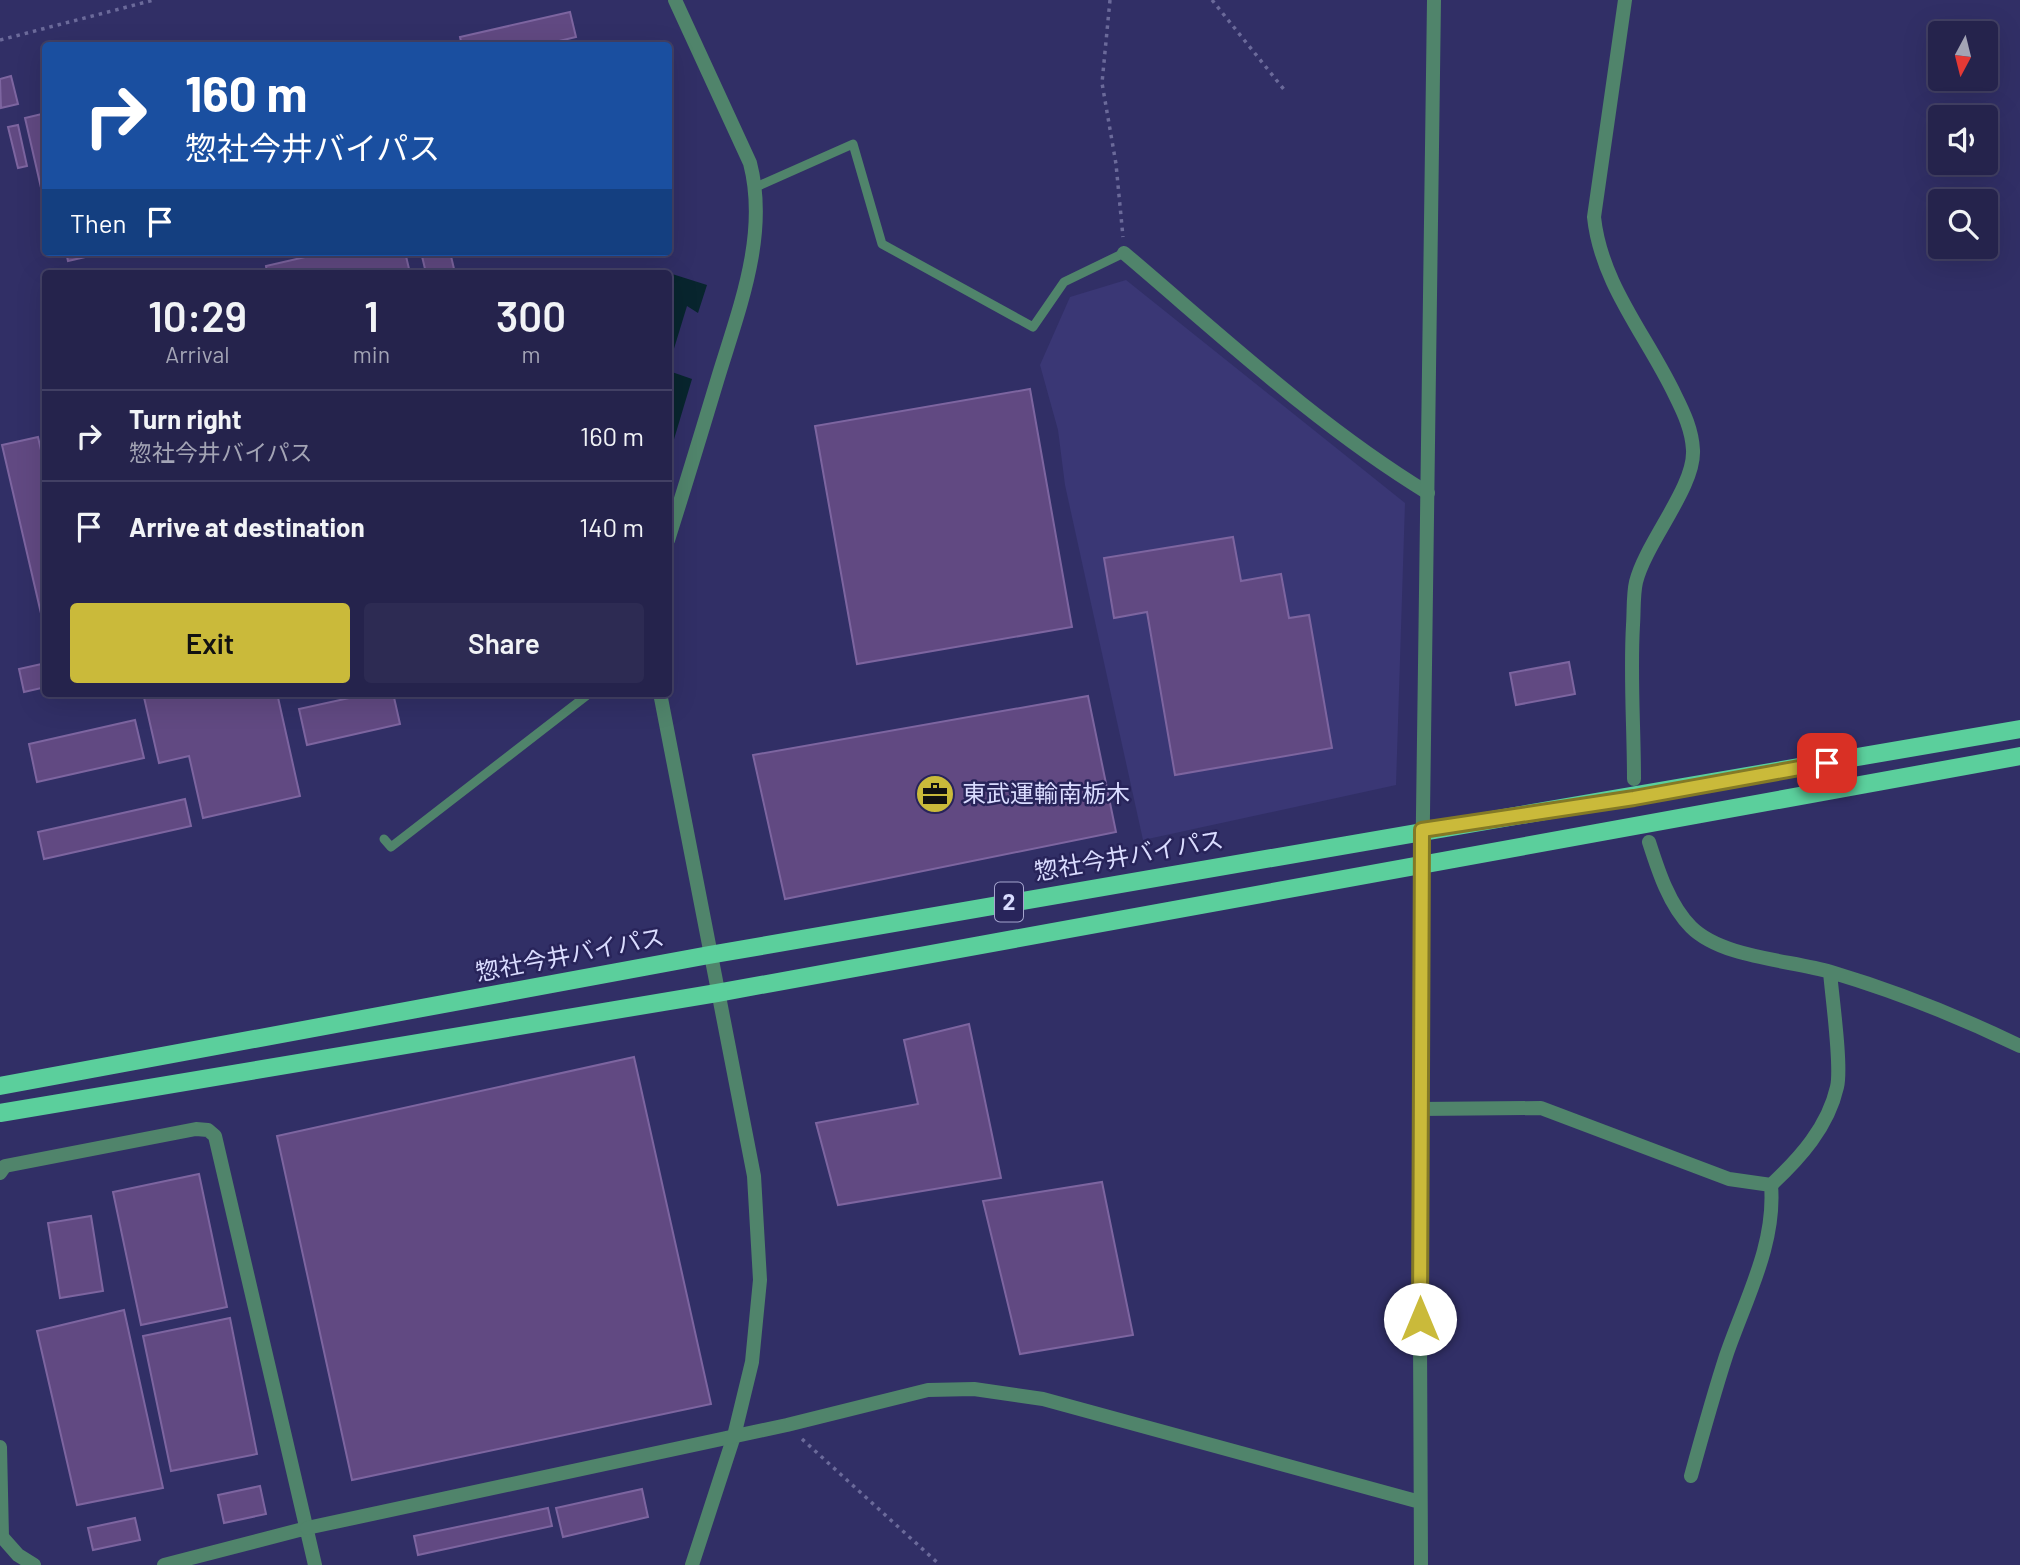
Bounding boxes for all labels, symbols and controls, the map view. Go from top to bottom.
north arrow [1928,21,1998,91]
map controls [1928,21,1998,259]
text: 160 m [185,63,307,122]
icon: right [70,70,161,161]
button: sound [1928,105,1998,175]
text: 惣社今井バイパス [185,128,440,166]
button: search [1928,189,1998,259]
icon: arrive [141,203,179,241]
text: Then [70,207,127,238]
text: 10:29 [148,290,247,340]
text: 1 [364,290,379,340]
text: 300 [496,290,566,340]
text: Arrival [165,340,230,368]
text: min [353,340,390,368]
text: m [522,340,541,368]
text: Turn right [129,403,242,434]
icon: right [70,417,108,455]
text: 160 m [580,420,644,451]
text: 惣社今井バイパス [129,438,313,466]
icon: arrive [70,508,108,546]
text: Arrive at destination [129,511,365,542]
text: 140 m [579,511,644,542]
button: Exit [70,603,350,683]
button: Share [364,603,644,683]
pin [1797,733,1857,793]
icon: arrive [1808,744,1846,782]
office icon: 東武運輸南栃木 [914,773,956,815]
place label: 東武運輸南栃木 [962,778,1130,807]
street label: 惣社今井バイパス [1032,824,1226,885]
road number: 2 [995,882,1023,922]
street label: 惣社今井バイパス [473,921,666,986]
position arrow [1383,1282,1457,1356]

